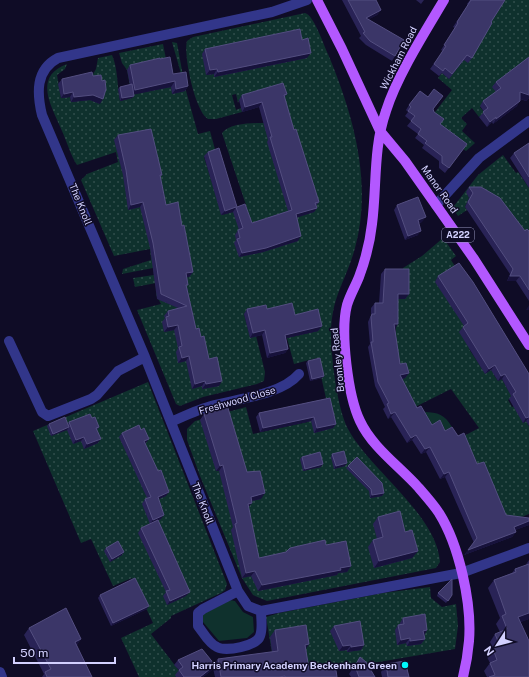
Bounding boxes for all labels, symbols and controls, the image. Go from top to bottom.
street label: Wickham Road [377,24,419,91]
street label: Manor Road [419,163,461,215]
street label: The Knoll [67,181,95,227]
road number: A222 [442,228,474,242]
street label: Bromley Road [328,327,346,393]
street label: Freshwood Close [197,383,277,417]
street label: The Knoll [190,480,216,526]
north arrow [477,625,517,665]
scale bar [14,639,115,665]
text: N [482,644,496,658]
text: 50 m [20,646,48,660]
place label: Harris Primary Academy Beckenham Green [191,659,397,671]
marker: Harris Primary Academy Beckenham Green [400,660,410,670]

